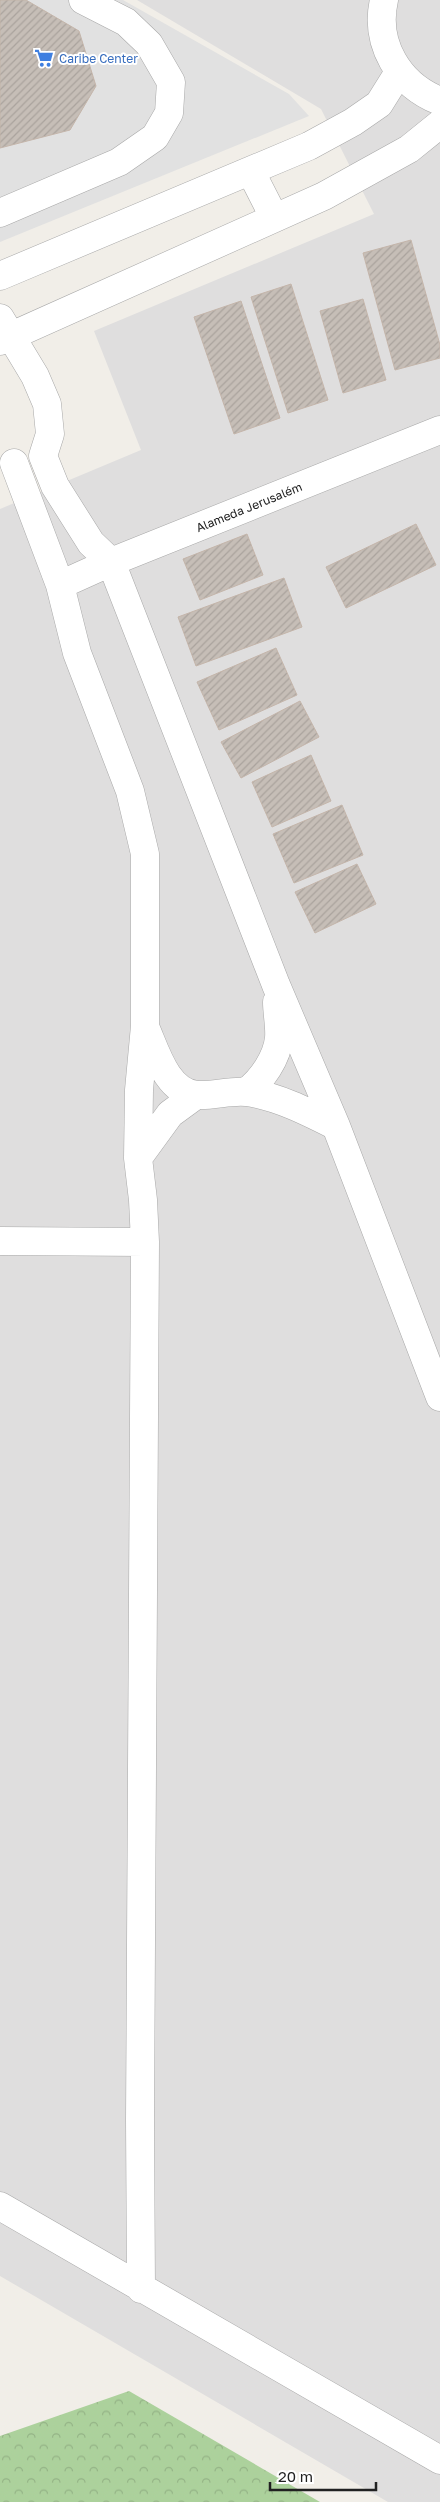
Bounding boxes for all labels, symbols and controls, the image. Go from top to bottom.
supermarket icon: Caribe Center [33,47,55,69]
place label: Caribe Center [59,51,138,66]
street label: Alameda Jerusalém [194,479,304,535]
scale bar [270,2460,376,2492]
text: 20 m [278,2467,313,2485]

